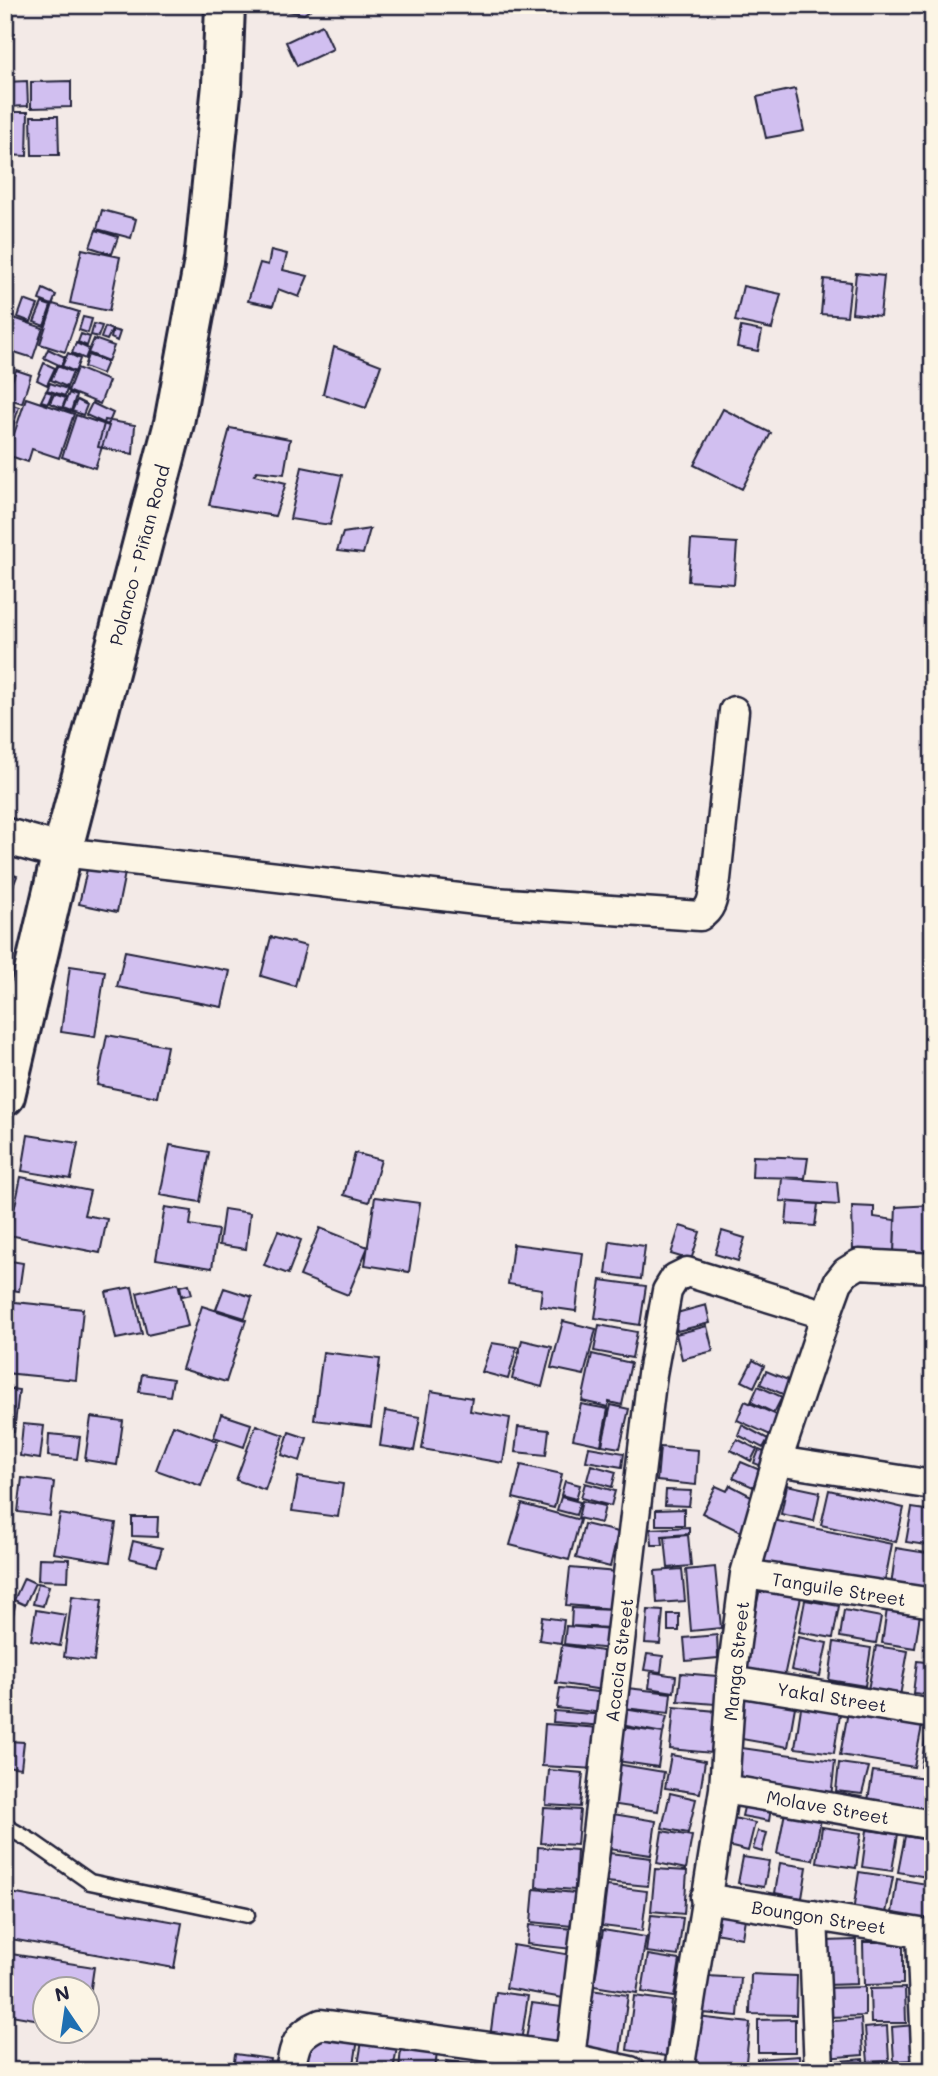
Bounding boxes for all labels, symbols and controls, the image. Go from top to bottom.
street label: Polanco - Piñan Road [103,462,175,648]
street label: Tanguile Street [770,1567,908,1611]
street label: Acacia Street [599,1597,639,1723]
street label: Manga Street [718,1600,754,1722]
street label: Yakal Street [775,1676,889,1718]
street label: Molave Street [765,1784,891,1830]
street label: Boungon Street [750,1895,888,1939]
north arrow [32,1974,102,2044]
text: N [52,1979,72,2007]

